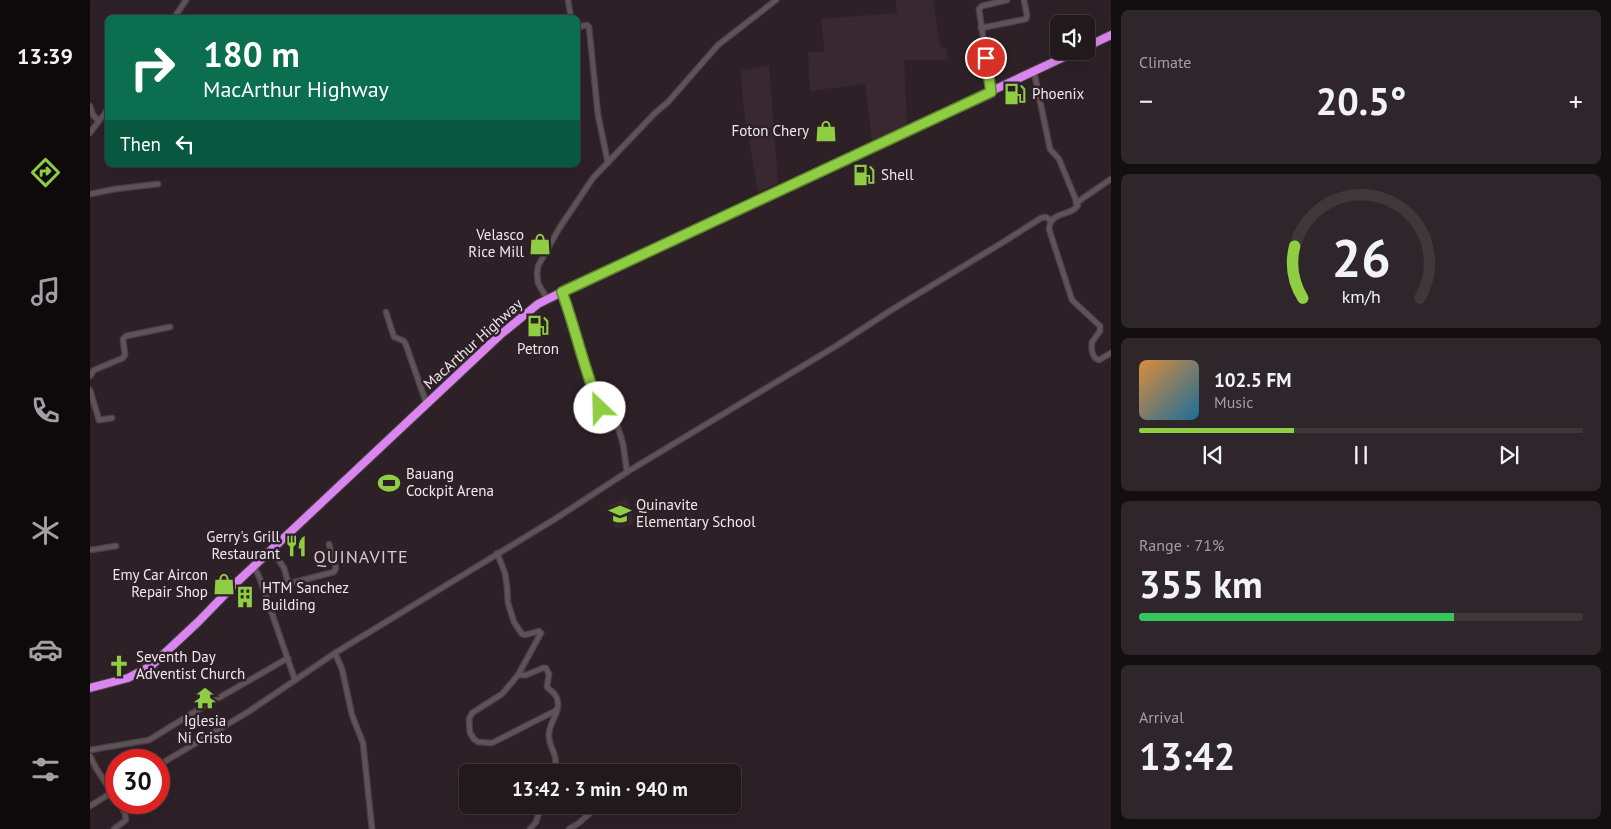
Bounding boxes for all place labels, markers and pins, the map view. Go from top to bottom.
pin [965,37,1007,79]
fuel station icon: Phoenix [1002,81,1028,107]
place label: Phoenix [1032,84,1084,103]
shop icon: Foton Chery [813,118,839,144]
place label: Foton Chery [732,121,809,140]
fuel station icon: Shell [851,162,877,188]
place label: Shell [881,165,914,184]
place label: Velasco Rice Mill [468,225,525,261]
shop icon: Velasco Rice Mill [527,231,553,257]
fuel station icon: Petron [525,313,551,339]
place label: Petron [517,339,559,358]
place label: Bauang Cockpit Arena [406,464,494,500]
sports icon: Bauang Cockpit Arena [376,470,402,496]
place label: Quinavite Elementary School [636,495,756,531]
school or university icon: Quinavite Elementary School [607,501,633,527]
place label: Gerry's Grill Restaurant [206,527,281,563]
restaurant icon: Gerry's Grill Restaurant [283,533,309,559]
place label: Emy Car Aircon Repair Shop [112,565,208,601]
shop icon: Emy Car Aircon Repair Shop [211,571,237,597]
place label: HTM Sanchez Building [262,578,349,614]
building icon: HTM Sanchez Building [232,584,258,610]
place label: Seventh Day Adventist Church [136,647,245,683]
church icon: Seventh Day Adventist Church [106,653,132,679]
temple icon: Iglesia Ni Cristo [192,685,218,711]
place label: Iglesia Ni Cristo [178,711,232,747]

